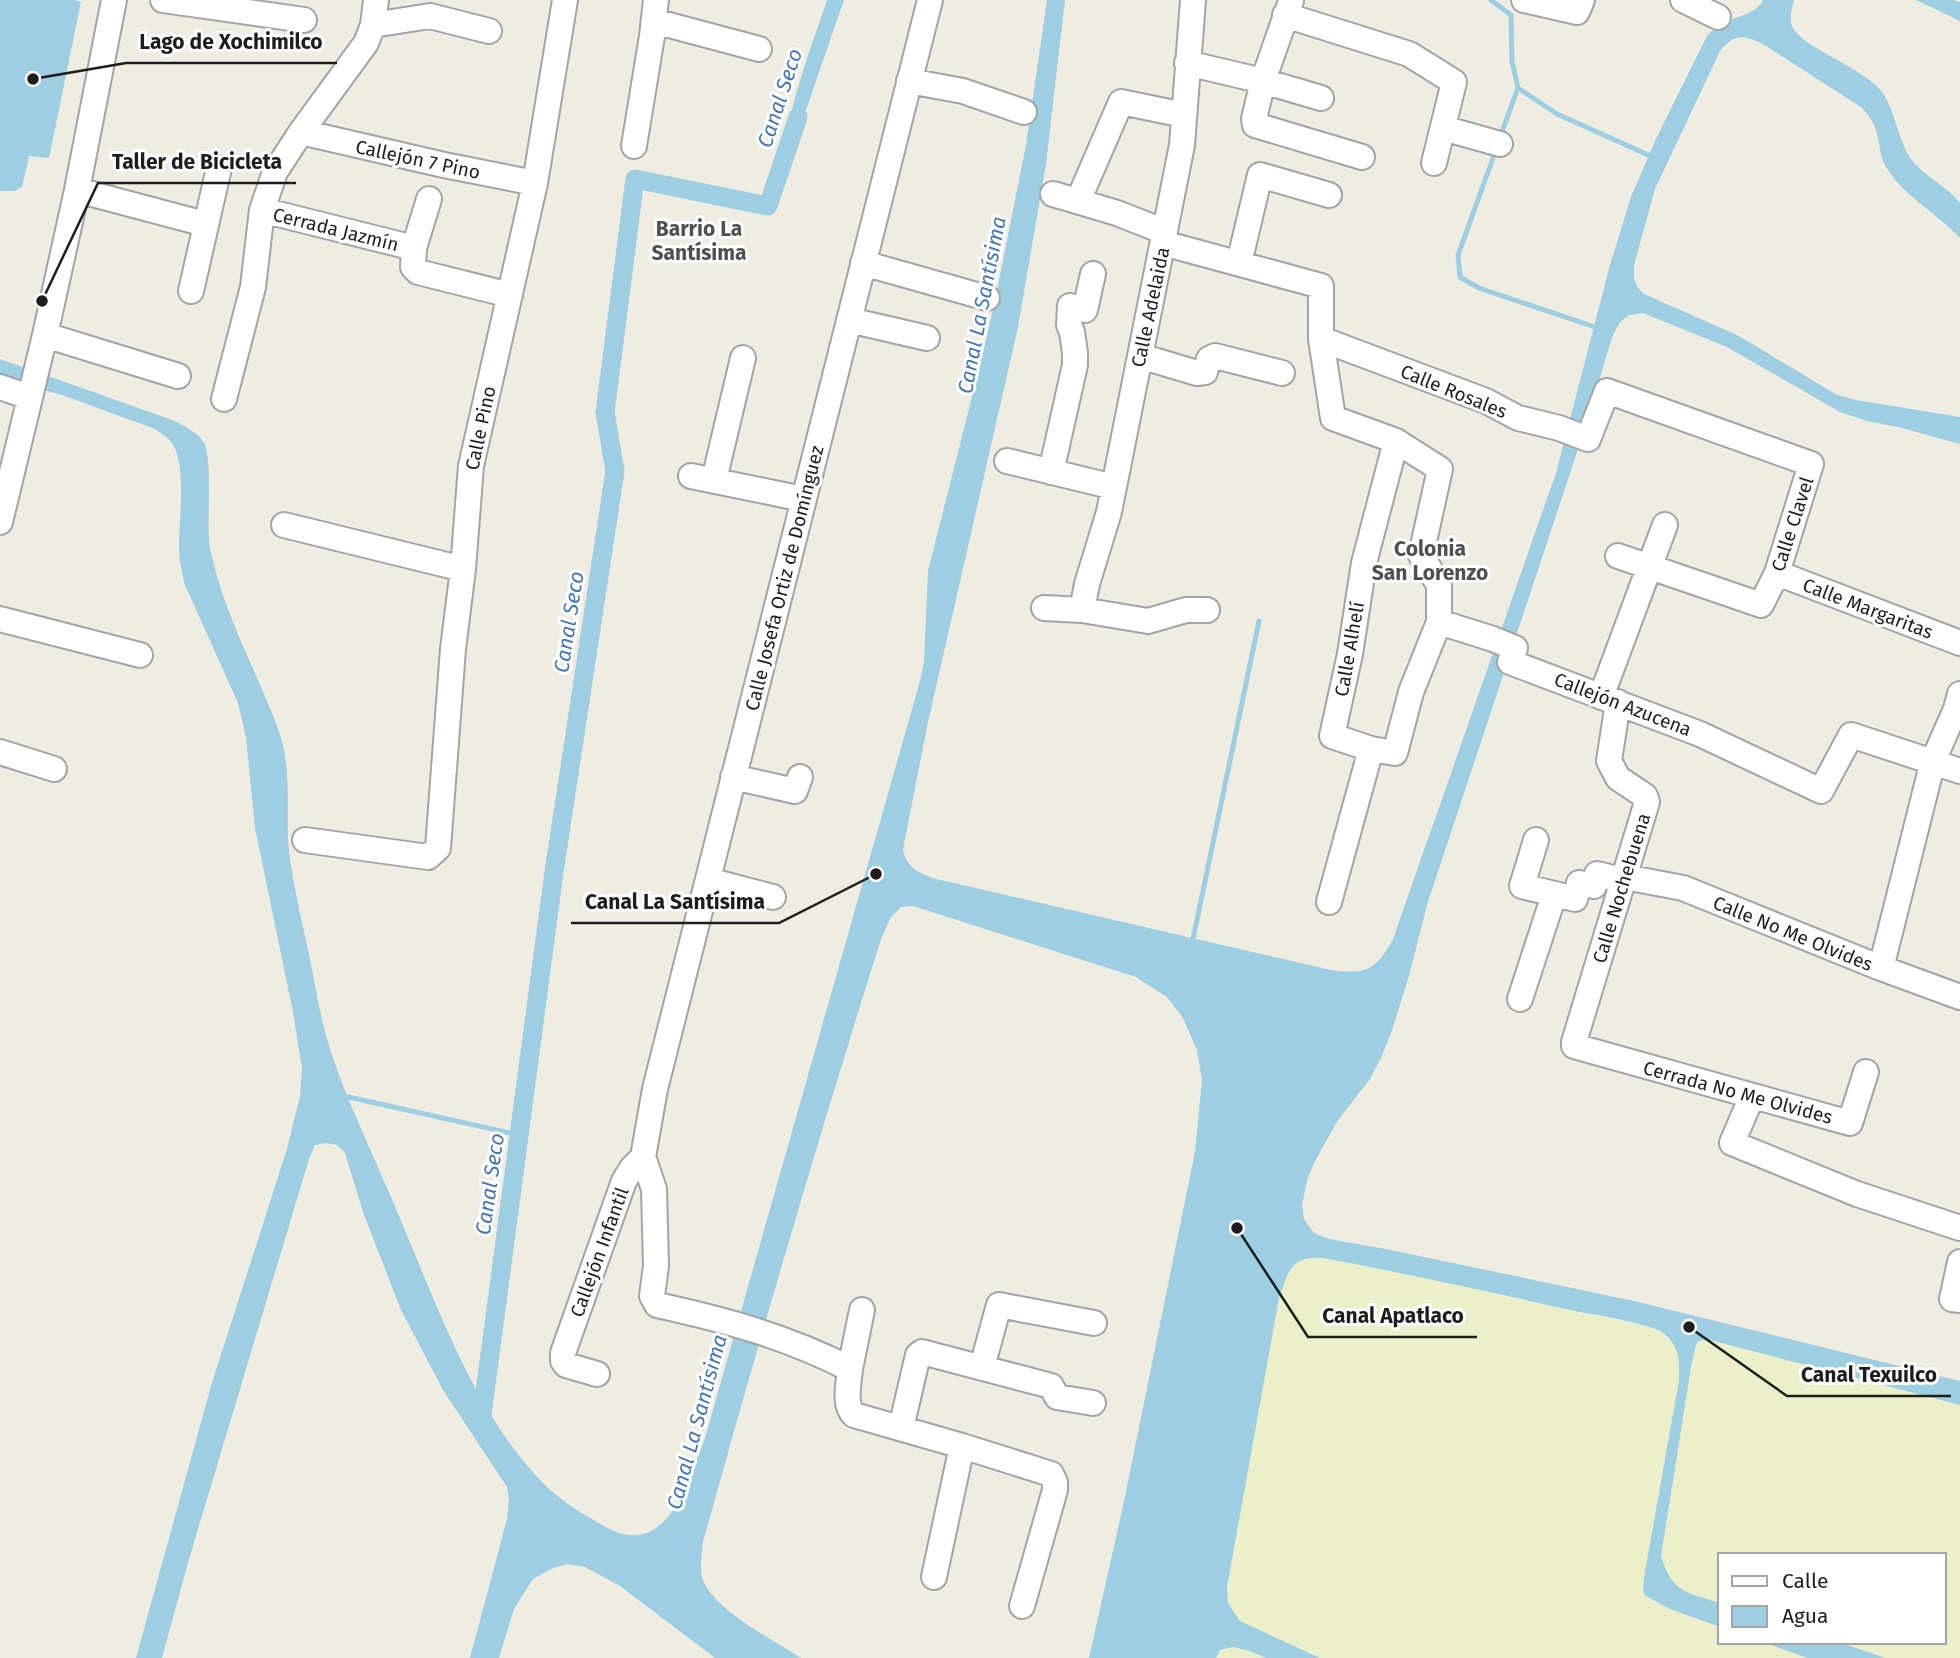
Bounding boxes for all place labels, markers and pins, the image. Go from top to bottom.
callout: Lago de Xochimilco [126,21,337,63]
callout: Taller de Bicicleta [98,141,296,183]
callout: Canal La Santísima [571,881,779,923]
callout: Canal Apatlaco [1308,1295,1477,1337]
callout: Canal Texuilco [1787,1354,1951,1396]

